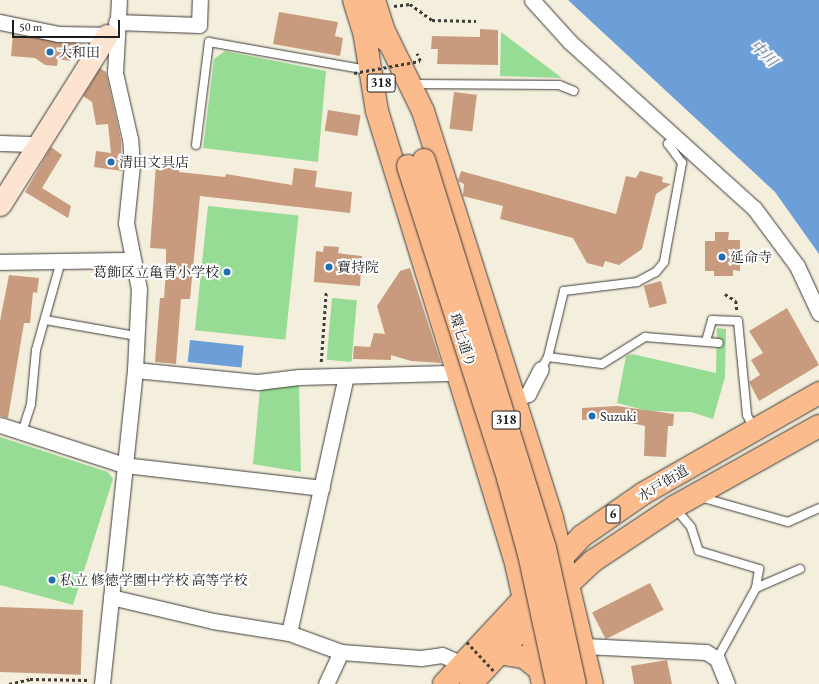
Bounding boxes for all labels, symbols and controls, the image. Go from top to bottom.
scale bar [14,12,122,38]
text: 50 m [19,19,42,35]
water label: 中川 [747,36,781,70]
place label: 大和田 [58,44,100,60]
marker: 大和田 [45,47,55,57]
road number: 318 [366,72,396,94]
place label: 清田文具店 [119,154,189,170]
marker: 清田文具店 [106,157,116,167]
place label: 延命寺 [730,249,772,265]
marker: 延命寺 [717,252,727,262]
place label: 寶持院 [337,259,379,275]
marker: 寶持院 [324,262,334,272]
place label: 葛飾区立亀青小学校 [93,264,219,280]
marker: 葛飾区立亀青小学校 [222,267,232,277]
street label: 環七通り [446,311,480,369]
place label: Suzuki [600,408,637,424]
road number: 318 [491,409,521,431]
marker: Suzuki [587,411,597,421]
street label: 水戸街道 [635,461,691,505]
road number: 6 [605,503,621,525]
place label: 私立 修徳学園中学校 高等学校 [60,572,248,588]
marker: 私立 修徳学園中学校 高等学校 [47,575,57,585]

